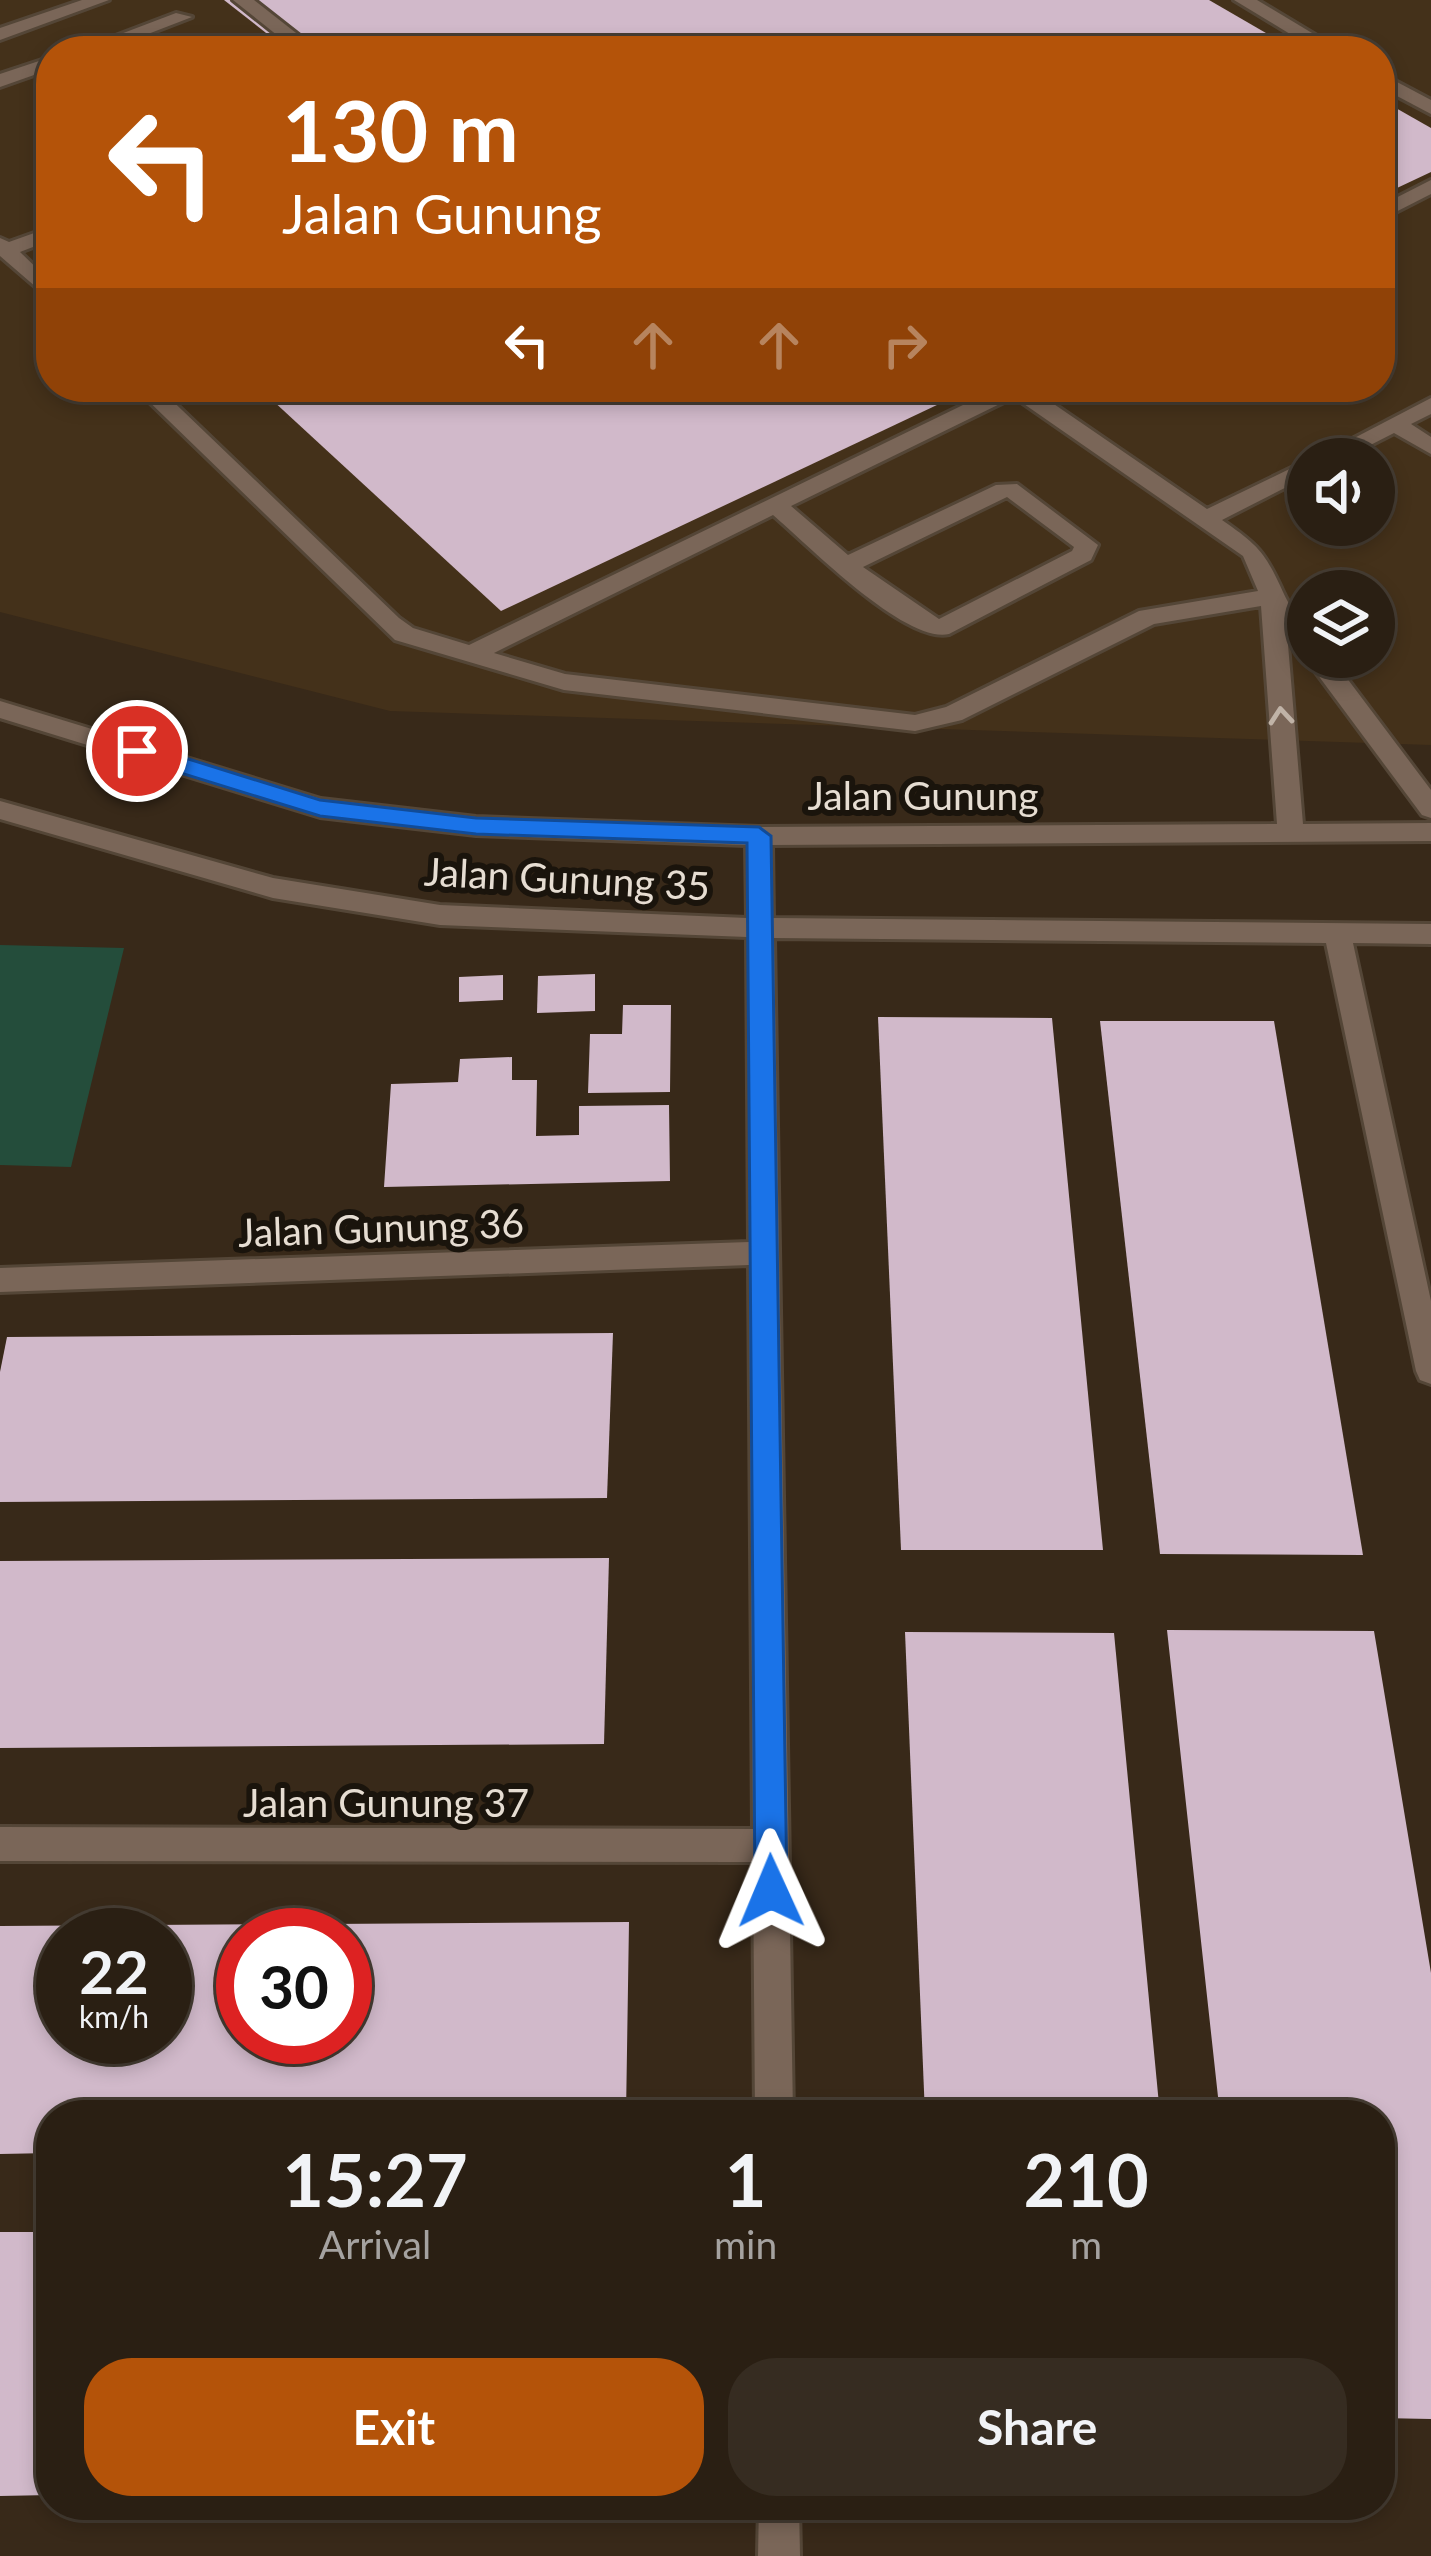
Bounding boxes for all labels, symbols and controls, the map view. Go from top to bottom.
text: 130 m [282,79,519,180]
icon: left [84,84,240,240]
text: Jalan Gunung [282,181,602,246]
icon: left [494,312,560,378]
icon: ahead [620,312,686,378]
icon: ahead [746,312,812,378]
icon: right [872,312,938,378]
map controls [1287,438,1395,678]
button: sound [1287,438,1395,546]
button: layers [1287,570,1395,678]
pin [86,700,188,802]
one-way arrow [1269,706,1295,725]
icon: arrive [104,718,170,784]
street label: Jalan Gunung [808,772,1038,818]
street label: Jalan Gunung 35 [423,848,711,908]
street label: Jalan Gunung 36 [237,1199,525,1255]
street label: Jalan Gunung 37 [243,1779,529,1825]
position arrow [708,1828,834,1954]
speed limit sign: 30 [216,1908,372,2064]
text: 22 [79,1935,149,2007]
text: km/h [79,1998,149,2034]
text: 15:27 [282,2136,468,2222]
text: 1 [725,2136,767,2222]
text: 210 [1023,2136,1149,2222]
text: Arrival [319,2221,431,2267]
text: min [714,2221,777,2267]
text: m [1070,2221,1102,2267]
button: Exit [84,2358,704,2496]
button: Share [728,2358,1347,2496]

